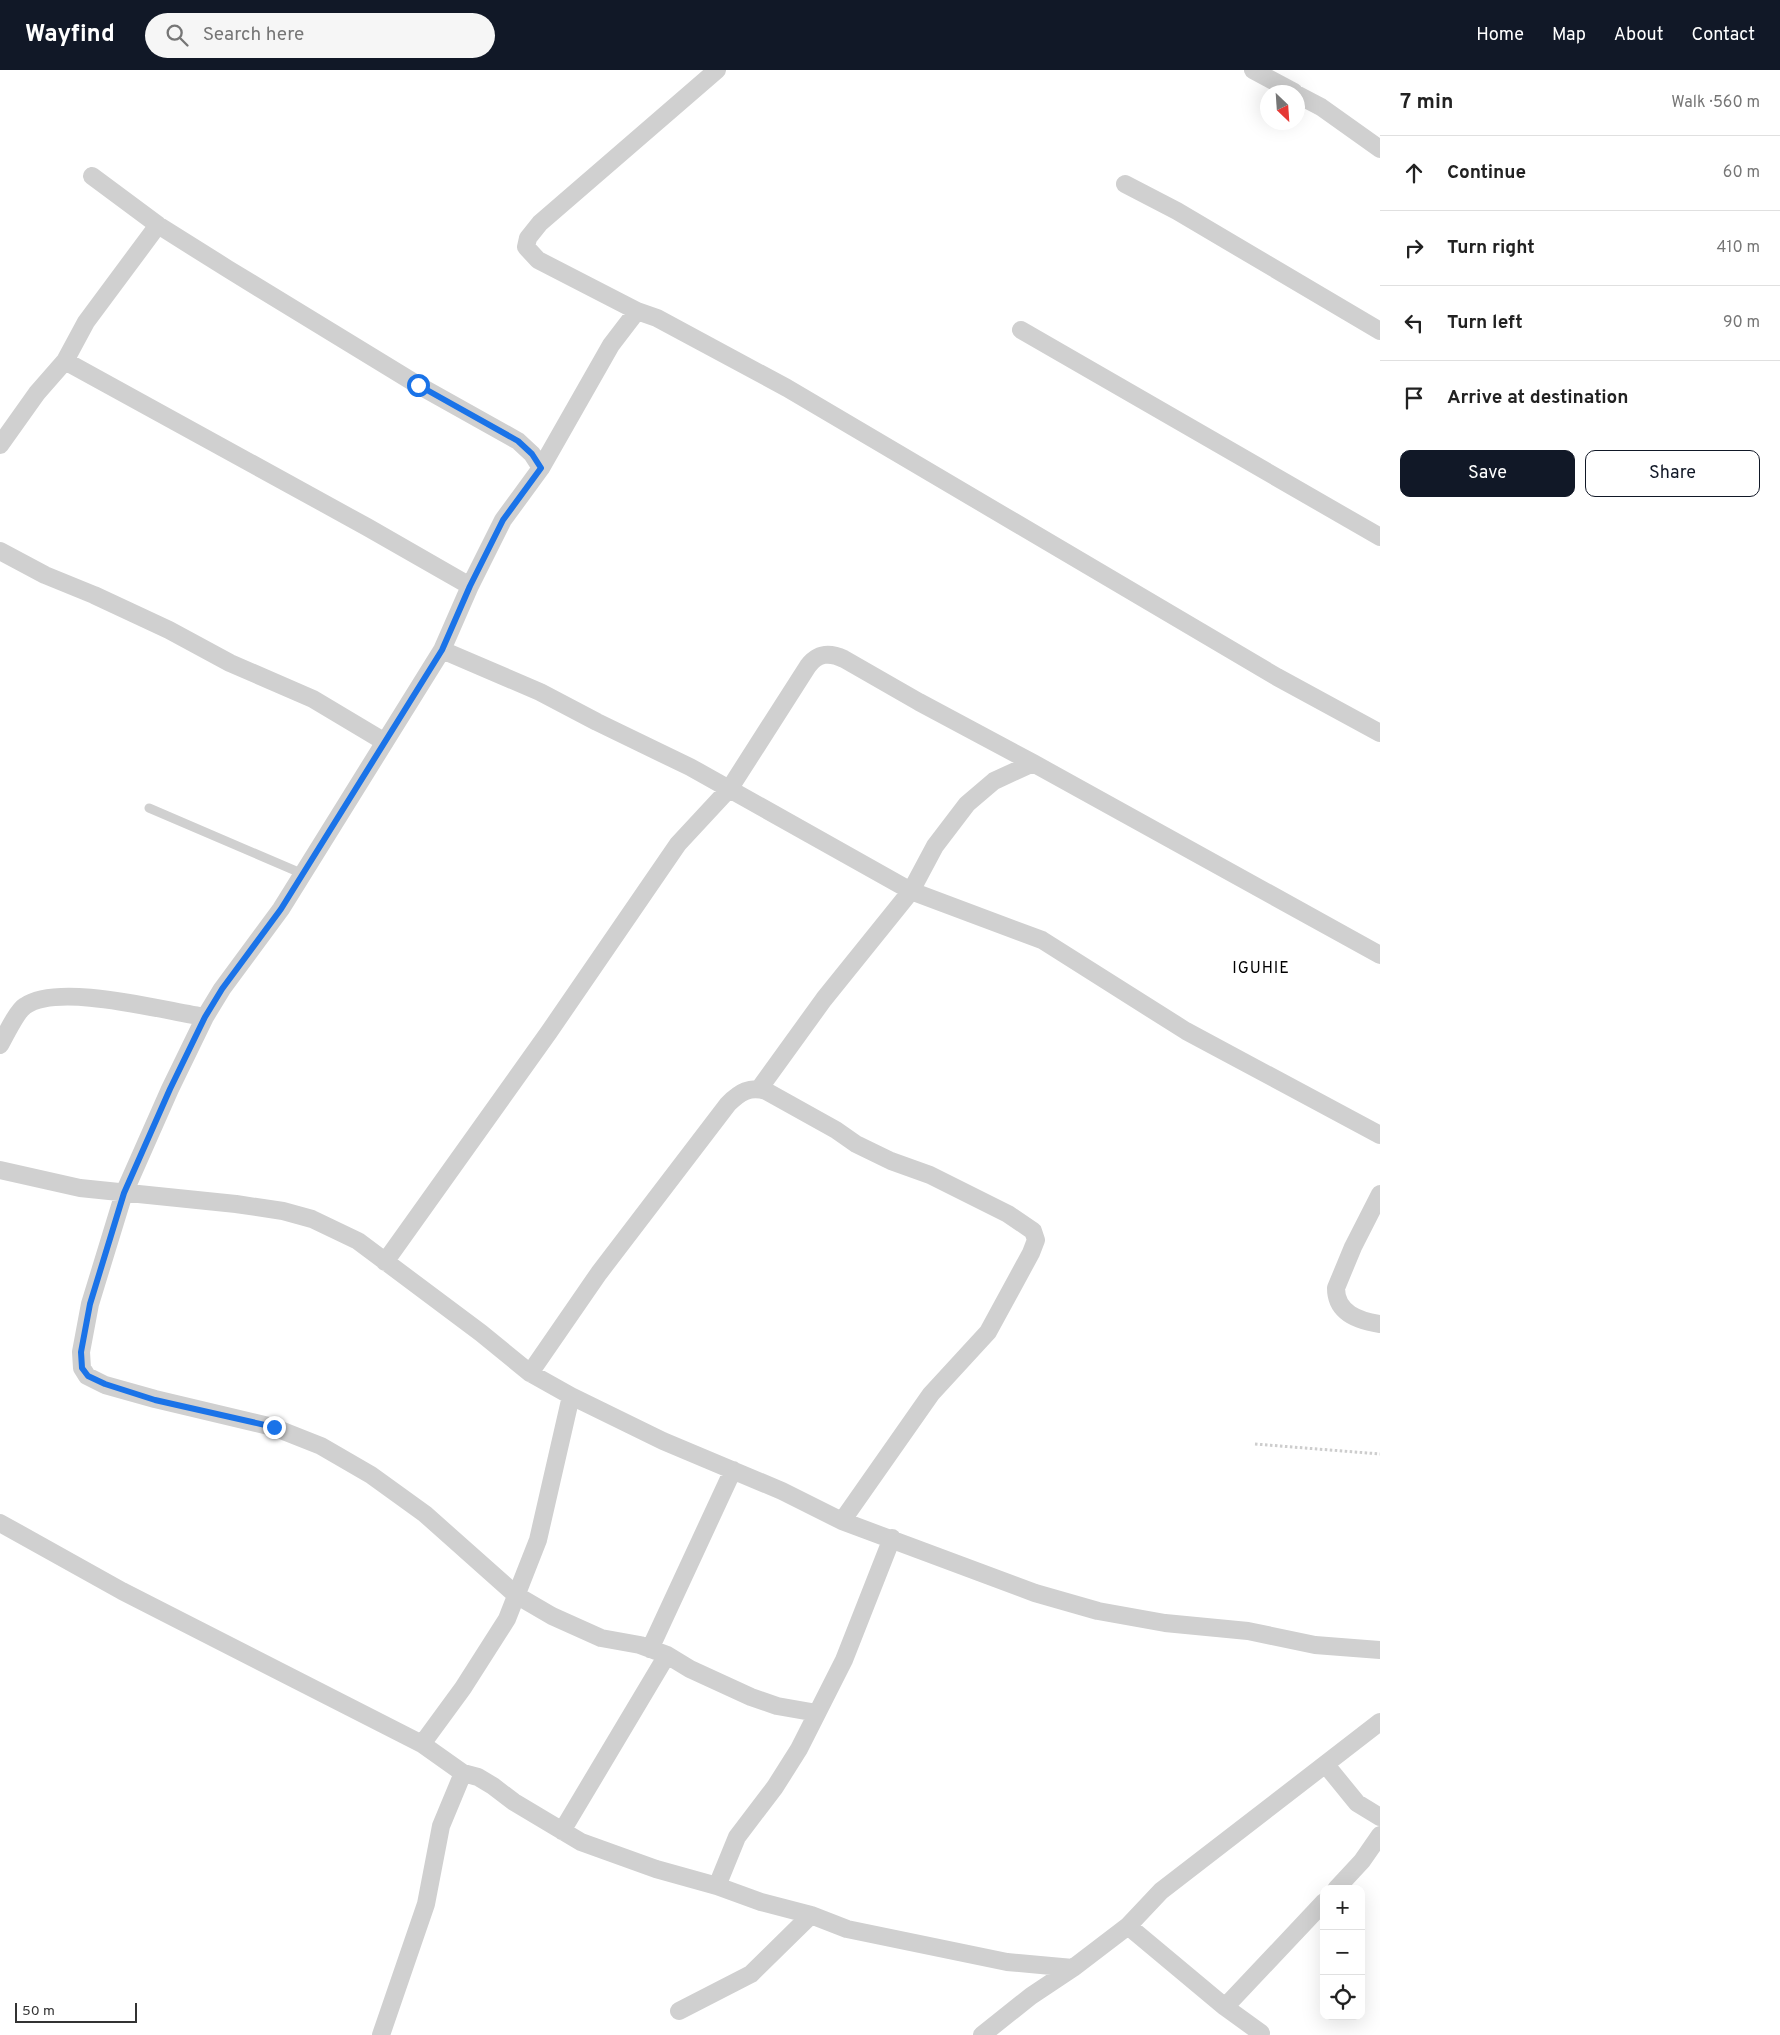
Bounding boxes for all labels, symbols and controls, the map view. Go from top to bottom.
search box [145,13,495,58]
text: Wayfind [25,20,115,50]
icon: search [163,21,191,49]
text: Search here [203,23,304,47]
text: Home [1476,24,1524,47]
text: Map [1552,24,1586,47]
text: About [1614,24,1663,47]
text: Contact [1691,24,1755,47]
north arrow [1260,85,1305,130]
text: 7 min [1400,89,1453,116]
text: Walk · 560 m [1671,93,1760,113]
icon: ahead [1400,159,1428,187]
text: Continue [1447,161,1526,185]
text: 60 m [1723,163,1760,183]
icon: right [1400,234,1428,262]
text: Turn right [1447,236,1535,260]
text: 410 m [1717,238,1760,258]
icon: left [1400,309,1428,337]
text: Turn left [1447,311,1523,335]
text: 90 m [1723,313,1760,333]
route start [407,374,430,397]
icon: arrive [1400,384,1428,412]
text: Arrive at destination [1447,386,1628,410]
button: Save [1400,450,1575,497]
button: Share [1585,450,1760,497]
district label: IGUHIE [1232,959,1290,979]
route end [263,1416,286,1439]
map controls [1320,1885,1365,2020]
button: + [1320,1885,1365,1930]
button: − [1320,1930,1365,1975]
button: locate [1320,1975,1365,2020]
scale bar [15,2000,138,2023]
text: 50 m [22,2003,55,2020]

